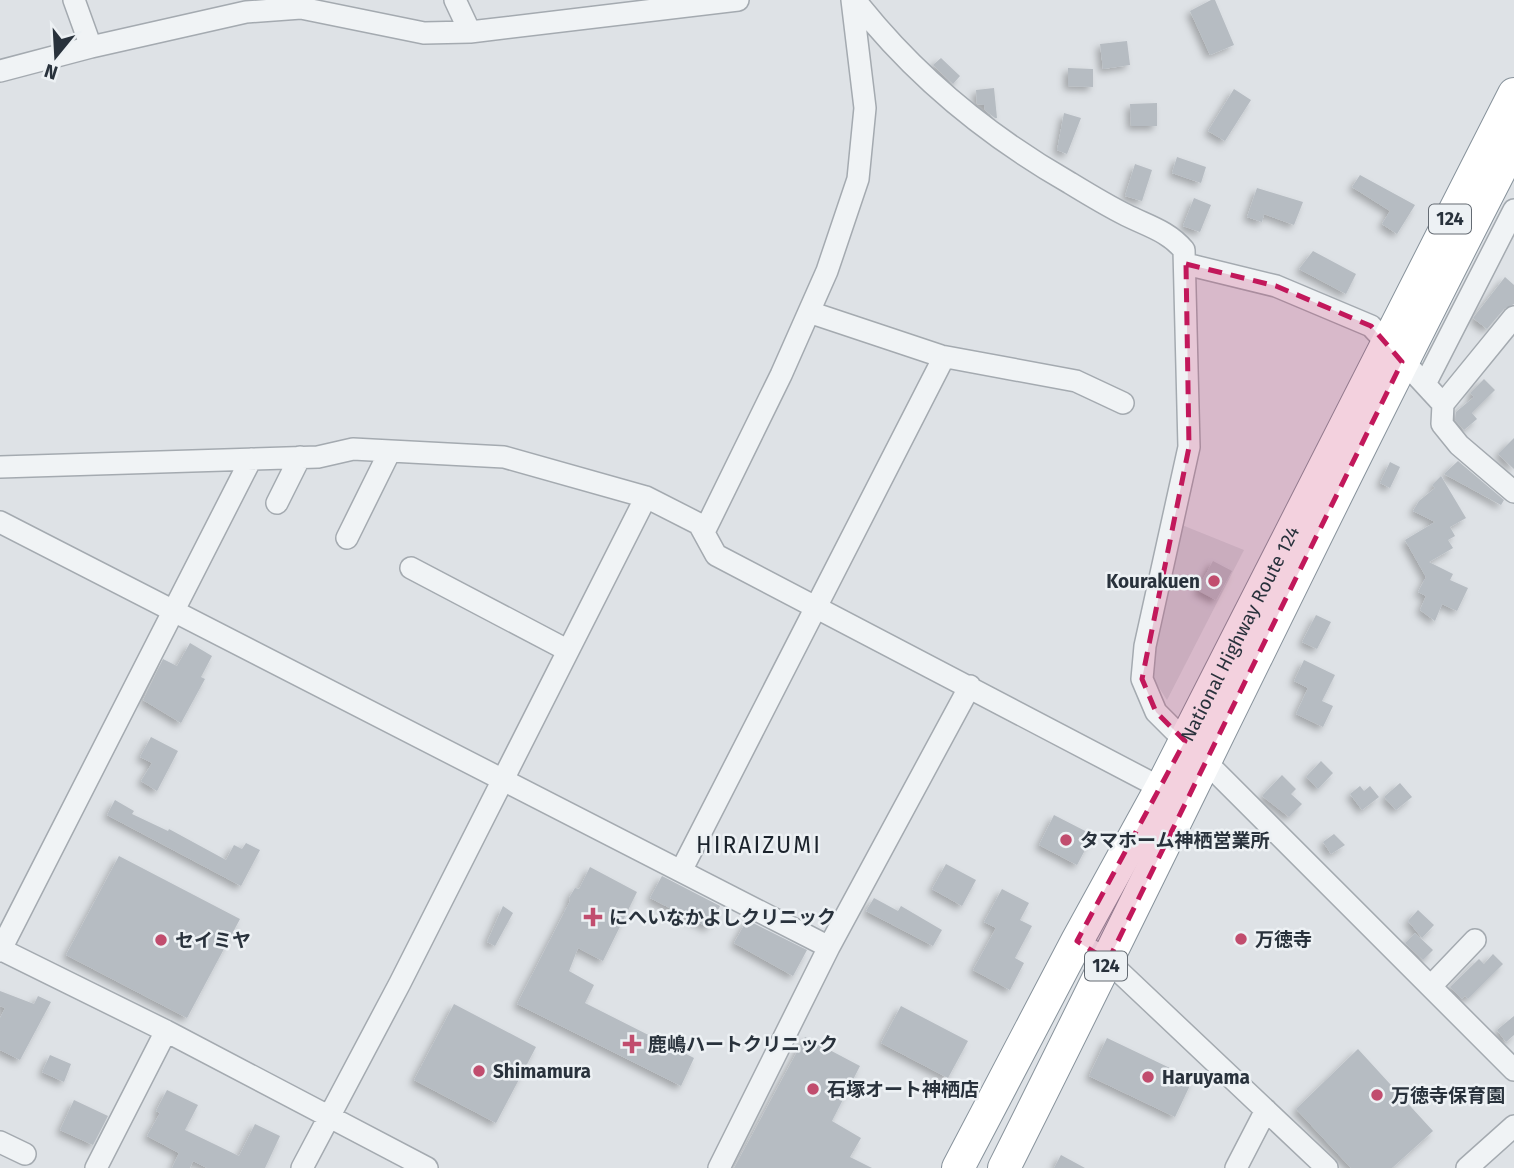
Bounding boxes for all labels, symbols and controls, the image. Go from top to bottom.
north arrow [21,21,91,91]
text: N [41,59,60,85]
road number: 124 [1429,204,1471,233]
street label: National Highway Route 124 [1175,522,1304,745]
place label: Kourakuen [1106,570,1200,593]
marker: Kourakuen [1206,573,1222,589]
place label: タマホーム神栖営業所 [1080,829,1269,852]
district label: HIRAIZUMI [696,831,822,859]
marker: タマホーム神栖営業所 [1058,832,1074,848]
place label: にへいなかよしクリニック [609,906,836,929]
marker: にへいなかよしクリニック [583,907,603,927]
place label: 万徳寺 [1255,928,1312,951]
place label: セイミヤ [175,929,251,952]
marker: 万徳寺 [1233,931,1249,947]
marker: セイミヤ [153,932,169,948]
road number: 124 [1085,951,1127,981]
place label: 鹿嶋ハートクリニック [648,1033,838,1056]
marker: 鹿嶋ハートクリニック [622,1034,642,1054]
place label: Shimamura [493,1060,591,1083]
marker: Shimamura [471,1063,487,1079]
place label: Haruyama [1162,1066,1250,1089]
marker: Haruyama [1140,1069,1156,1085]
place label: 石塚オート神栖店 [827,1078,979,1101]
marker: 石塚オート神栖店 [805,1081,821,1097]
place label: 万徳寺保育園 [1391,1084,1505,1107]
marker: 万徳寺保育園 [1369,1087,1385,1103]

